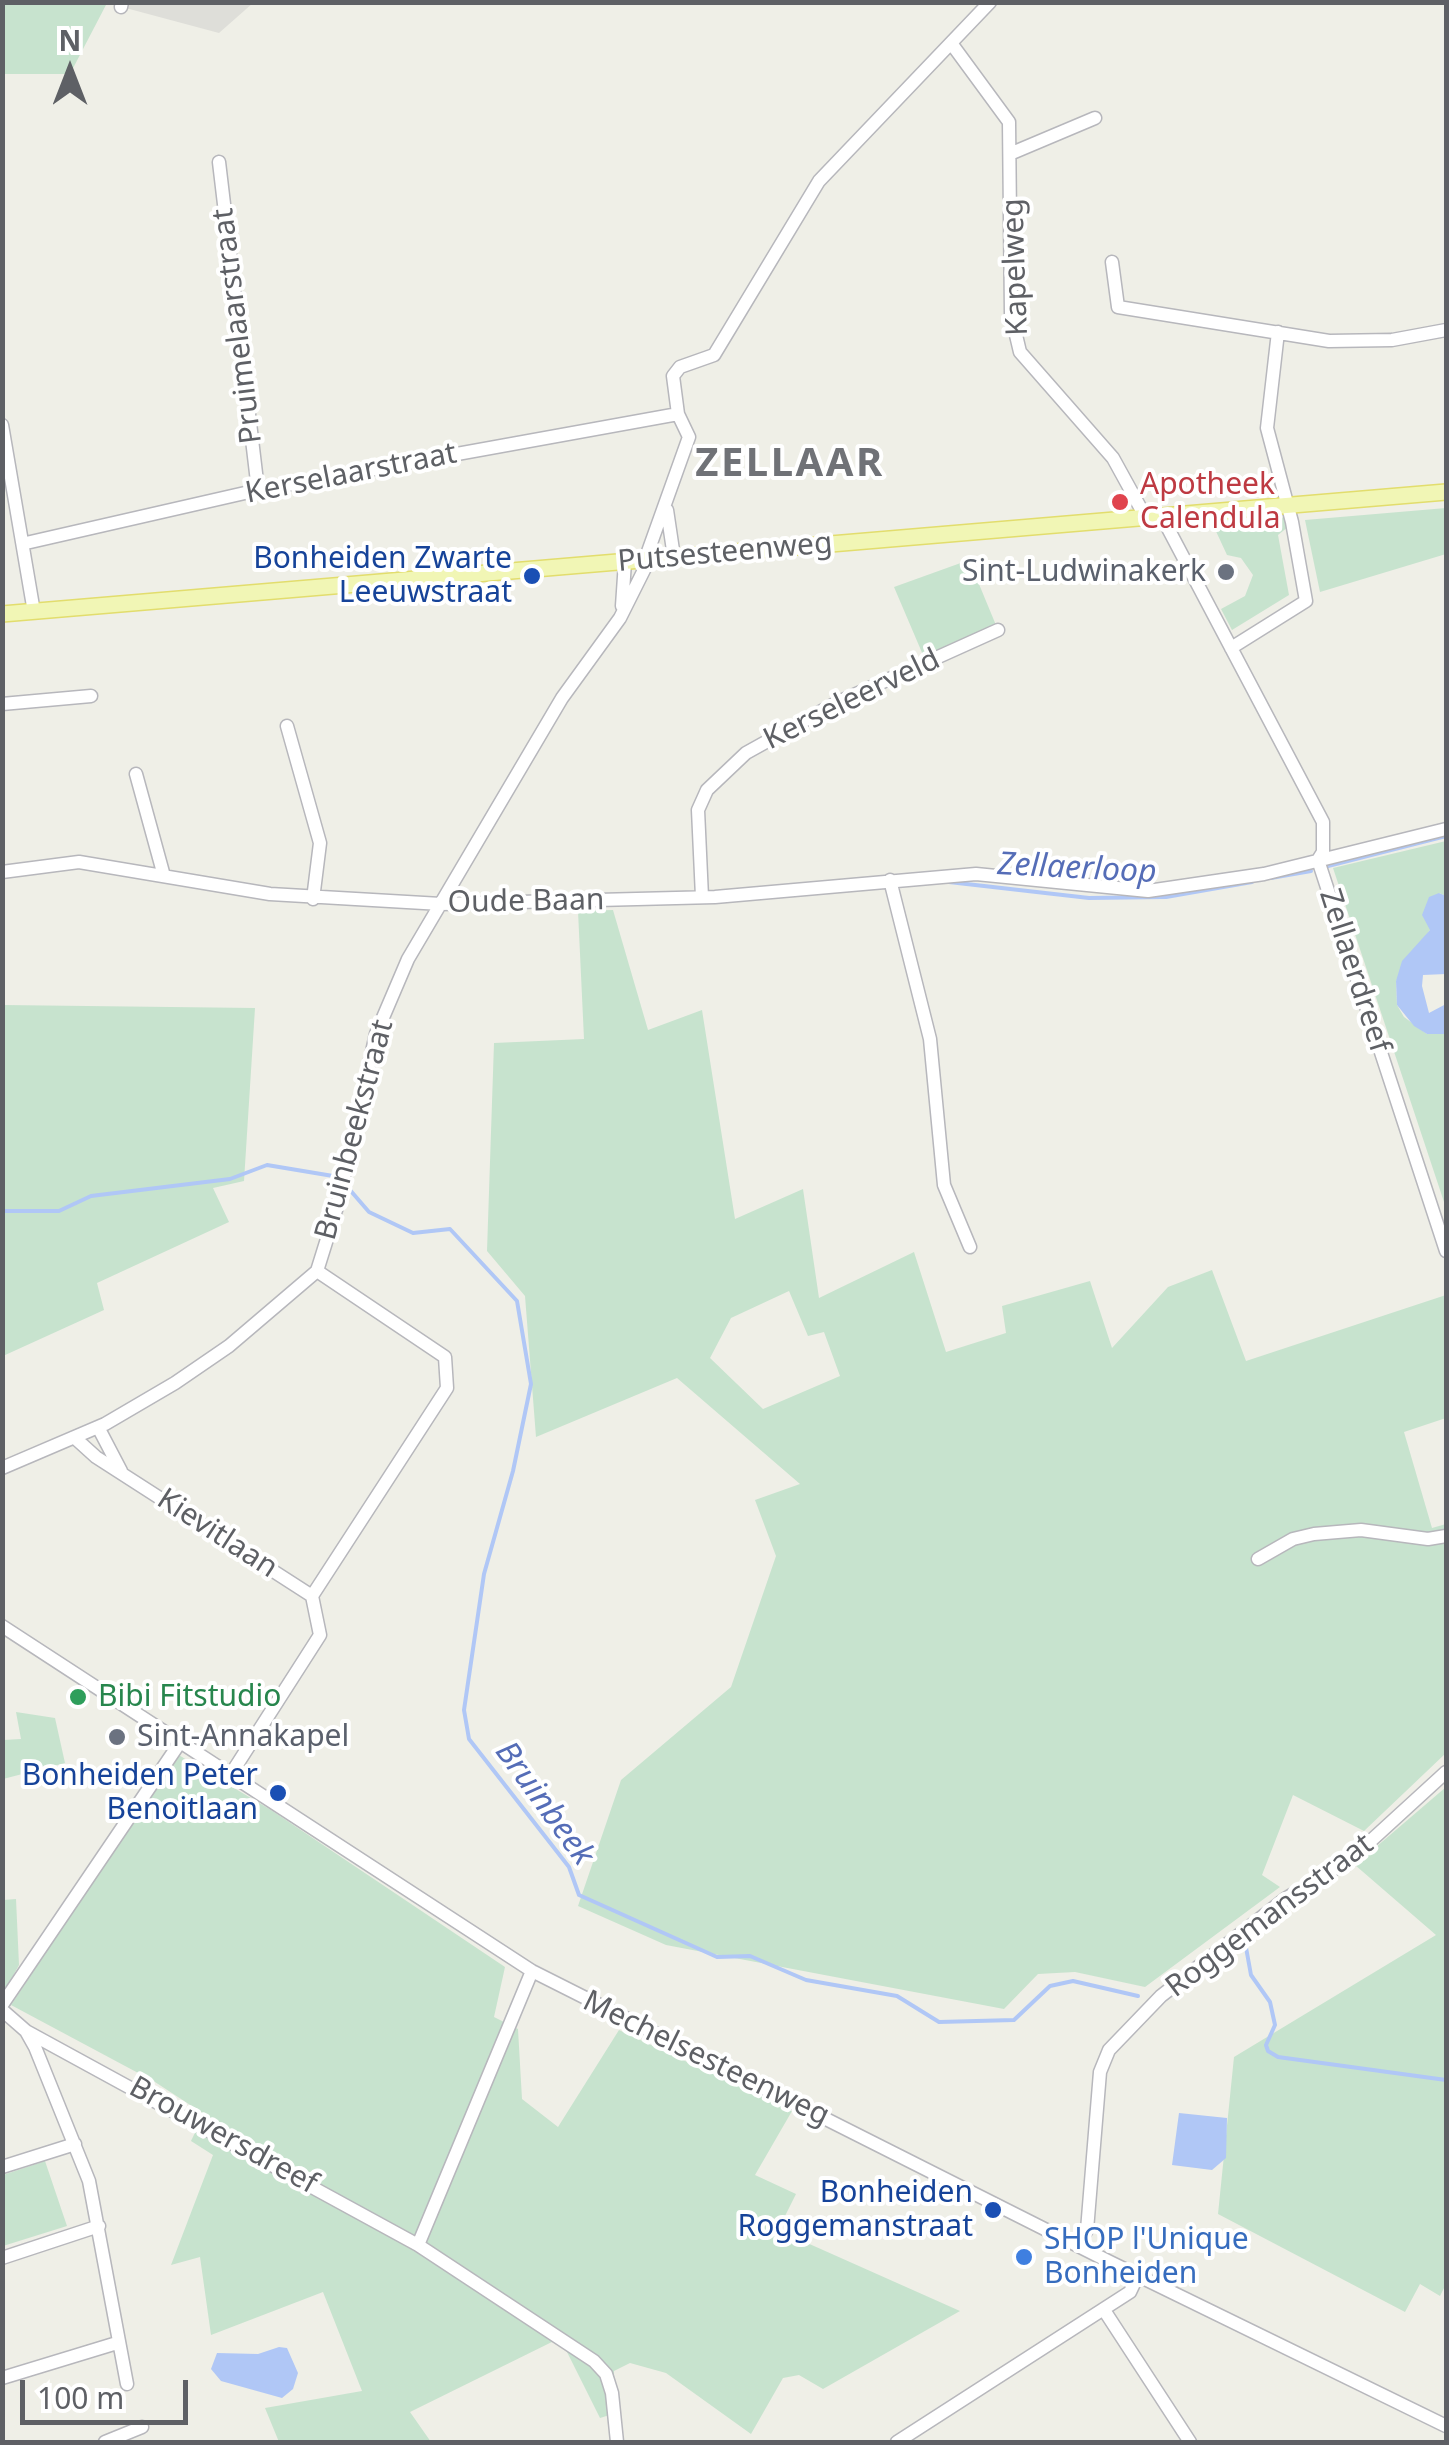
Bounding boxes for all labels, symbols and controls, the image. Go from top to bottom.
north arrow [20,20,120,120]
text: N [59,21,81,59]
street label: Kapelweg [996,198,1036,336]
street label: Pruimelaarstraat [206,206,270,446]
street label: Kerselaarstraat [242,436,460,512]
district label: ZELLAAR [695,441,885,489]
place label: Apotheek Calendula [1140,467,1281,538]
marker: Apotheek Calendula [1109,491,1131,513]
street label: Putsesteenweg [616,526,834,580]
place label: Bonheiden Zwarte Leeuwstraat [253,541,512,612]
place label: Sint-Ludwinakerk [962,554,1206,590]
marker: Sint-Ludwinakerk [1215,561,1237,583]
marker: Bonheiden Zwarte Leeuwstraat [521,565,543,587]
street label: Kerseleerveld [758,642,946,758]
water label: Zellaerloop [997,846,1157,892]
street label: Oude Baan [447,883,605,921]
street label: Zellaerdreef [1311,885,1397,1057]
street label: Bruinbeekstraat [308,1016,402,1244]
street label: Kievitlaan [150,1482,284,1586]
place label: Bibi Fitstudio [98,1679,281,1715]
marker: Bibi Fitstudio [67,1686,89,1708]
place label: Sint-Annakapel [137,1719,349,1755]
marker: Sint-Annakapel [106,1726,128,1748]
water label: Bruinbeek [486,1735,602,1873]
place label: Bonheiden Peter Benoitlaan [22,1758,258,1828]
marker: Bonheiden Peter Benoitlaan [267,1782,289,1804]
street label: Roggemansstraat [1159,1826,1381,2006]
street label: Mechelsesteenweg [577,1984,835,2134]
street label: Brouwersdreef [123,2069,323,2203]
place label: Bonheiden Roggemanstraat [737,2175,973,2246]
marker: Bonheiden Roggemanstraat [982,2199,1004,2221]
place label: SHOP l'Unique Bonheiden [1044,2222,1249,2292]
marker: SHOP l'Unique Bonheiden [1013,2246,1035,2268]
scale bar [25,2360,192,2422]
text: 100 m [37,2377,124,2418]

